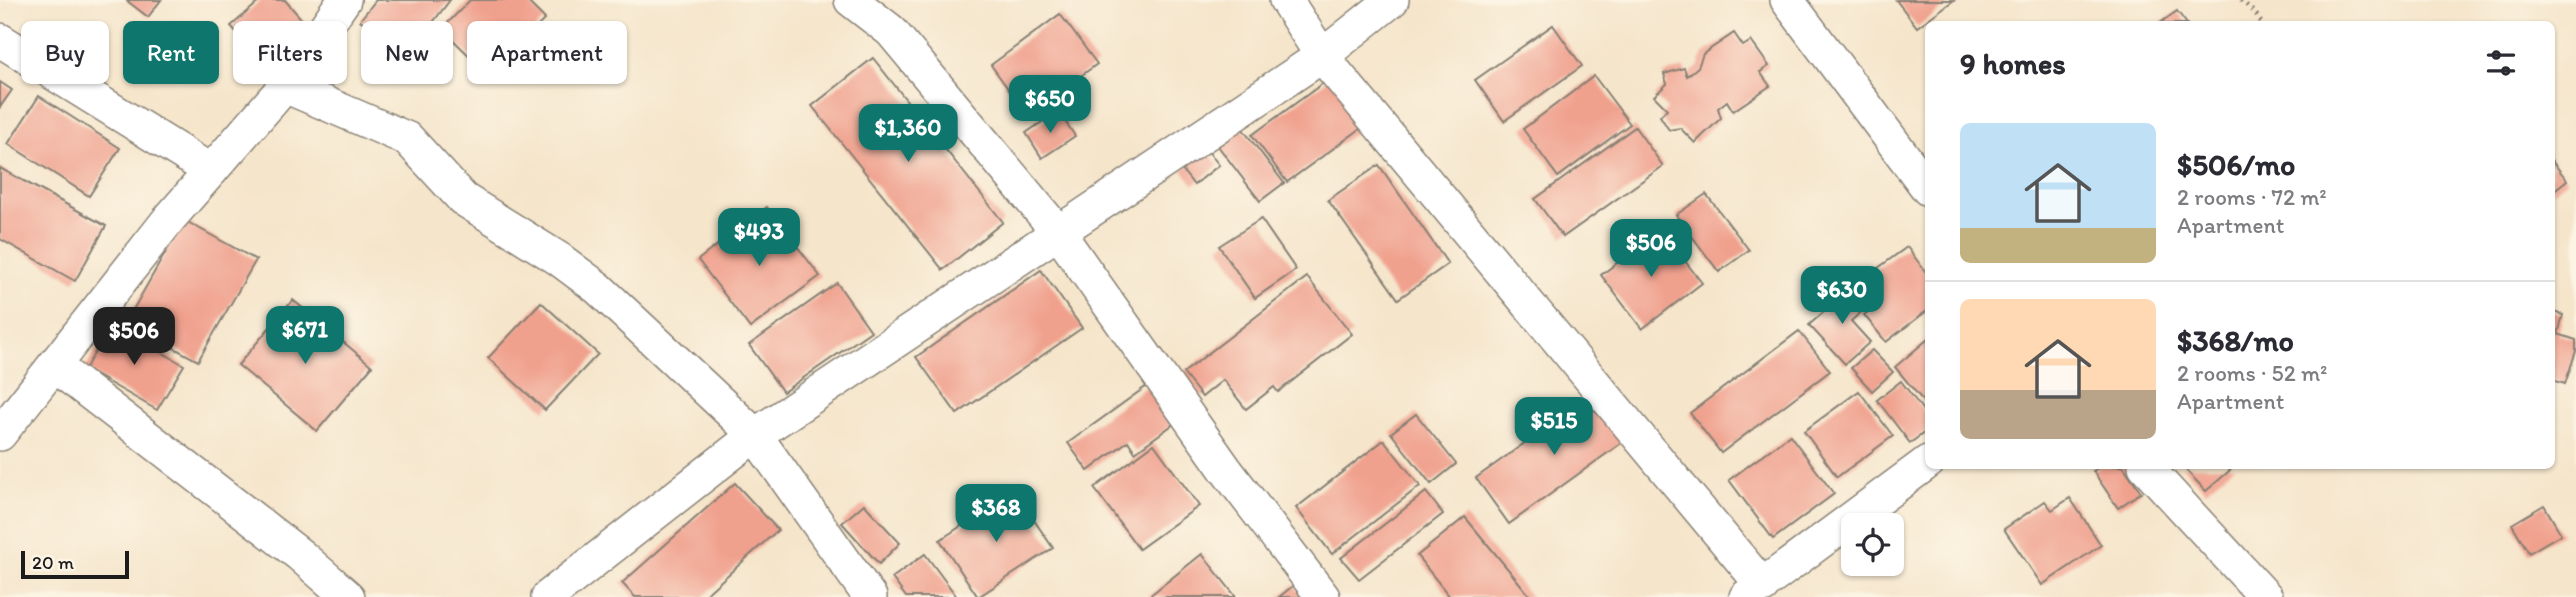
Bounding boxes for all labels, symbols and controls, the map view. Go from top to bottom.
chip: Buy [21,21,109,84]
chip: Rent [123,21,219,84]
chip: Filters [233,21,347,84]
chip: New [361,21,453,84]
chip: Apartment [467,21,627,84]
icon: filters [2482,44,2520,82]
text: 9 homes [1960,45,2066,82]
pin: $650 [1009,76,1091,135]
text: $650 [1025,84,1075,112]
pin: $1,360 [851,104,965,164]
text: $1,360 [875,113,941,141]
text: $506/mo [2177,146,2295,183]
icon: home [2016,151,2100,235]
text: 2 rooms · 72 m² [2177,183,2327,211]
pin: $493 [718,208,800,268]
text: Apartment [2177,211,2284,239]
text: $493 [734,217,784,245]
pin: $506 [1610,219,1692,279]
text: $506 [1626,228,1676,256]
pin: $630 [1801,266,1883,326]
text: $630 [1817,275,1867,303]
pin: $671 [264,306,346,366]
pin: $506 [93,308,175,367]
text: $671 [282,315,328,343]
text: $506 [109,316,159,344]
text: $368/mo [2177,322,2294,359]
icon: home [2016,327,2100,411]
text: 2 rooms · 52 m² [2177,359,2327,387]
text: Apartment [2177,387,2284,415]
pin: $515 [1513,398,1595,457]
text: $515 [1531,406,1577,434]
pin: $368 [955,484,1037,544]
text: $368 [972,493,1020,521]
map controls [1841,513,1904,576]
button: locate [1841,513,1904,576]
scale bar [21,548,130,580]
text: 20 m [32,551,74,574]

